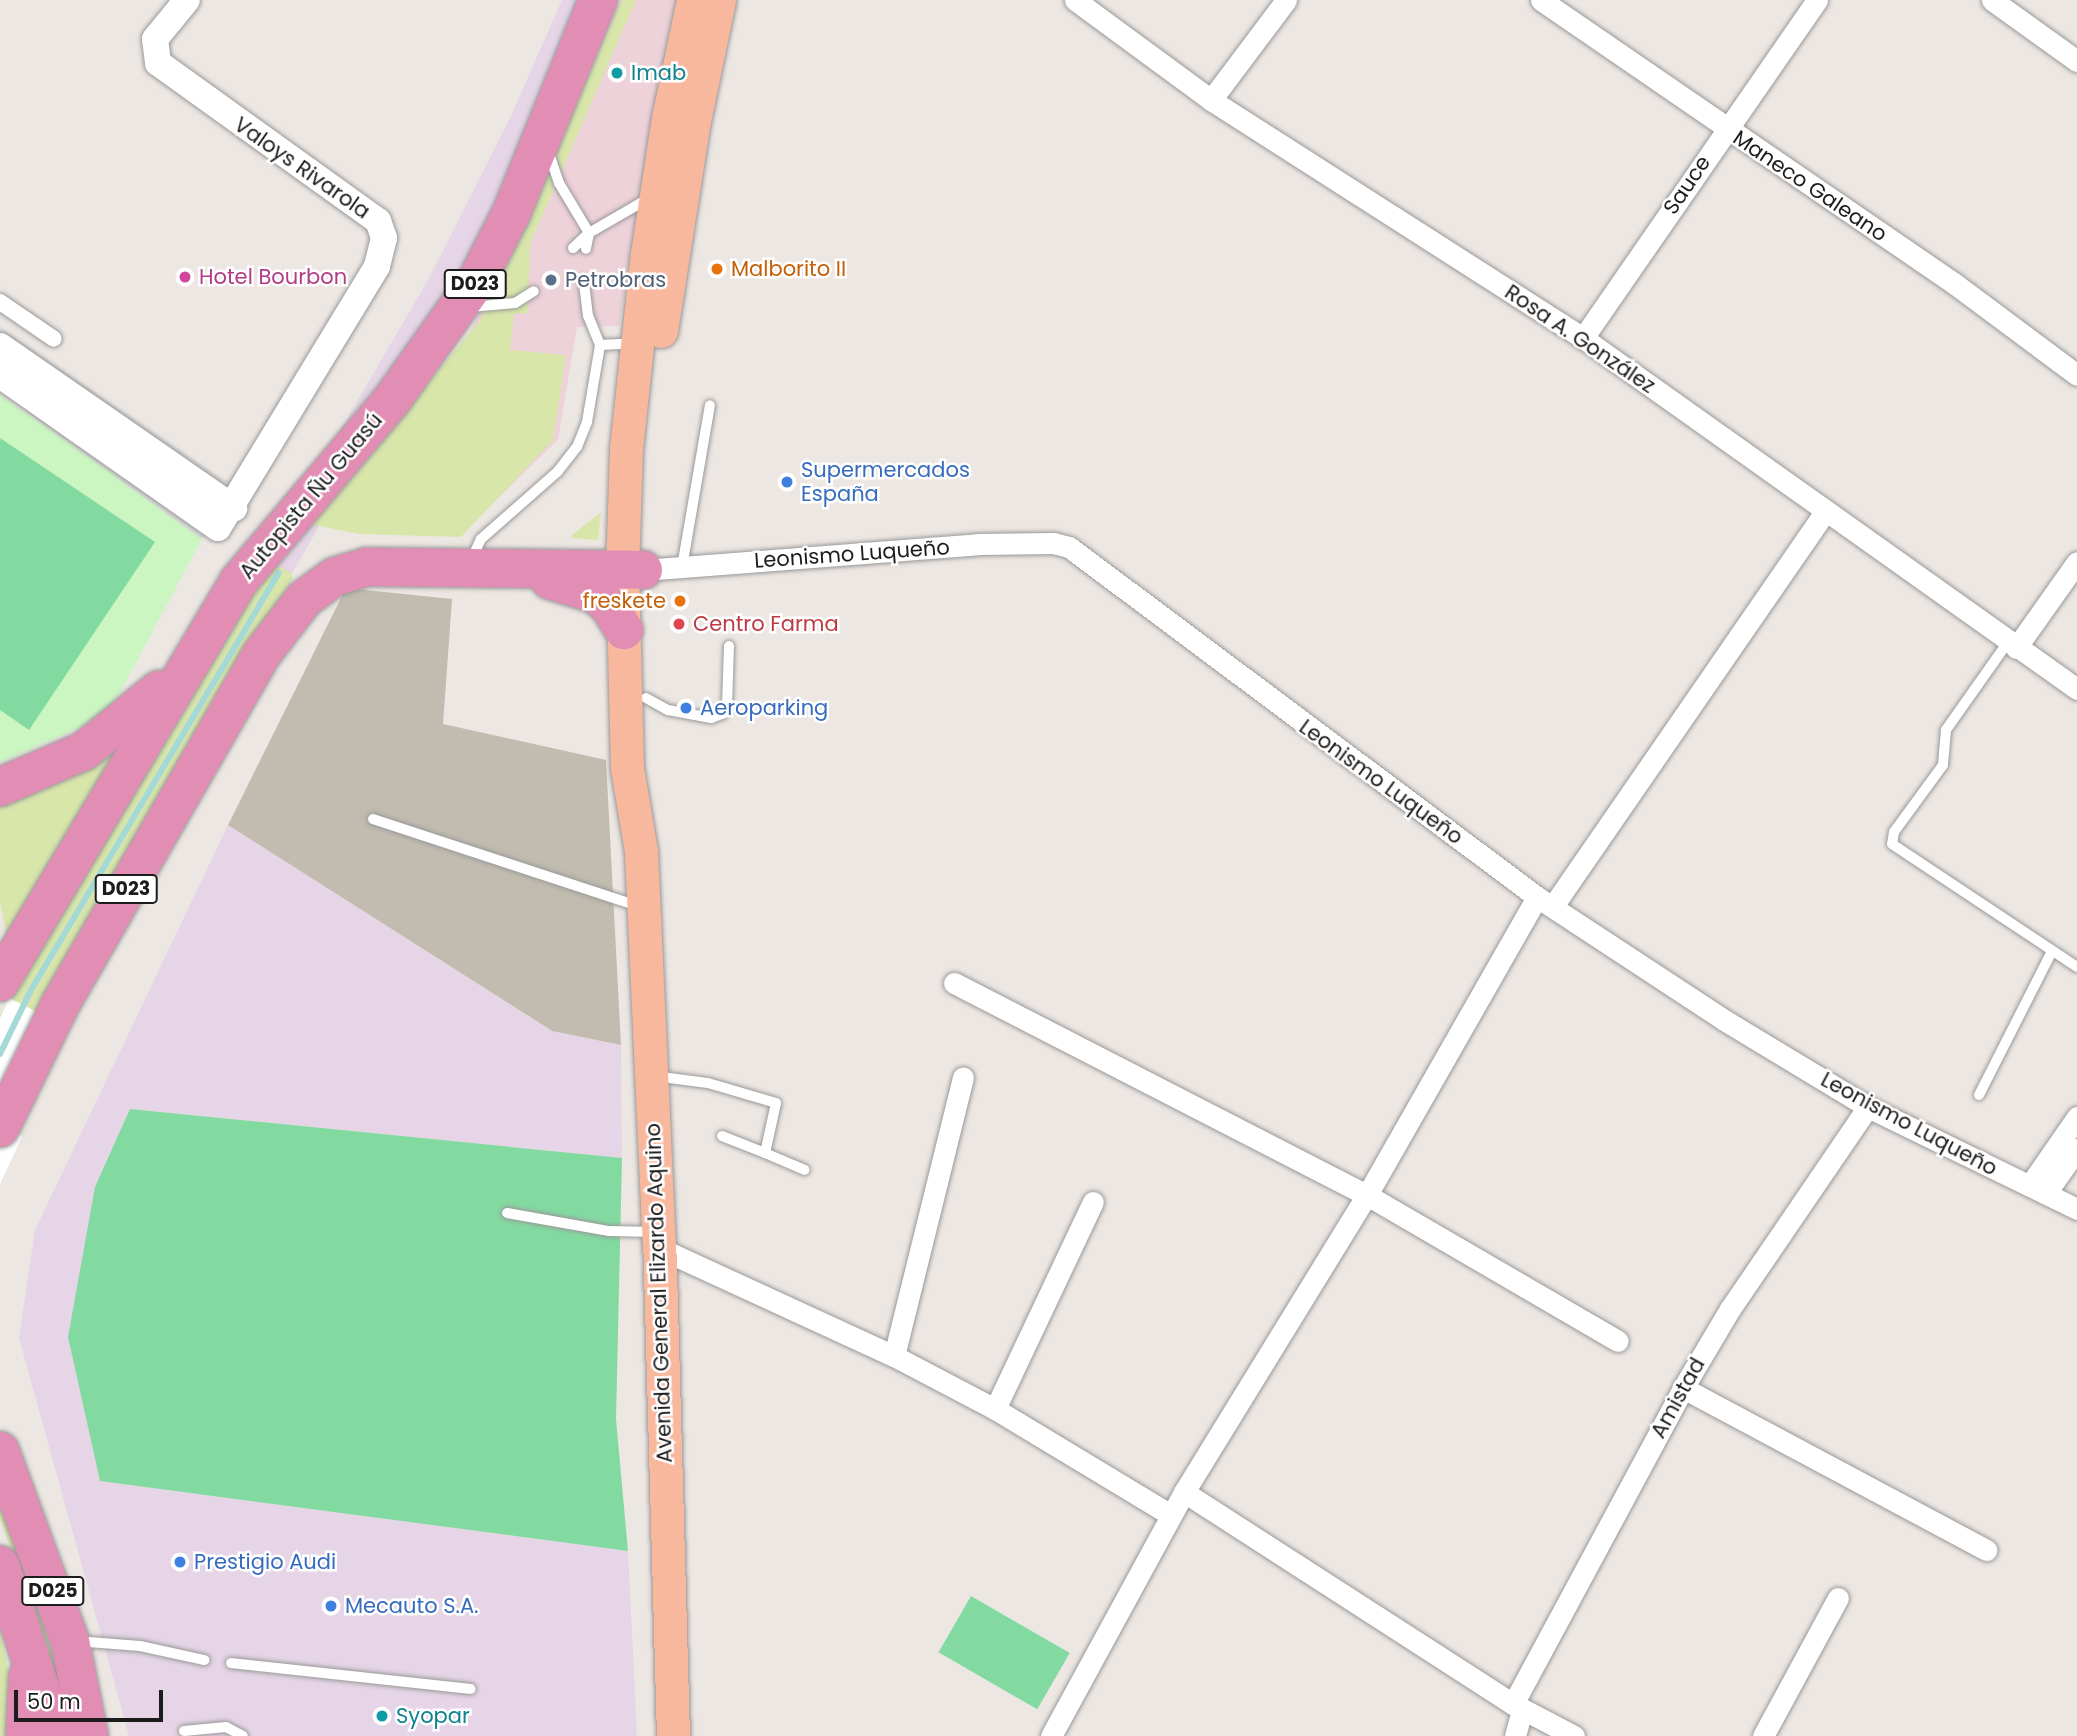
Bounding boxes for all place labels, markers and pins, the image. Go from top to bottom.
place label: Imab [631,60,686,86]
marker: Imab [609,65,625,81]
place label: Malborito II [731,256,846,282]
marker: Malborito II [709,261,725,277]
place label: Hotel Bourbon [199,264,347,290]
place label: Petrobras [565,267,666,293]
marker: Hotel Bourbon [177,269,193,285]
marker: Petrobras [543,272,559,288]
place label: Supermercados España [801,457,970,507]
marker: Supermercados España [779,474,795,490]
place label: freskete [583,588,666,614]
marker: freskete [672,593,688,609]
place label: Centro Farma [693,611,839,637]
marker: Centro Farma [671,616,687,632]
place label: Aeroparking [700,695,828,721]
marker: Aeroparking [678,700,694,716]
place label: Prestigio Audi [194,1549,336,1575]
marker: Prestigio Audi [172,1554,188,1570]
place label: Mecauto S.A. [345,1593,478,1619]
marker: Mecauto S.A. [323,1598,339,1614]
place label: Syopar [396,1703,470,1729]
marker: Syopar [374,1708,390,1724]

